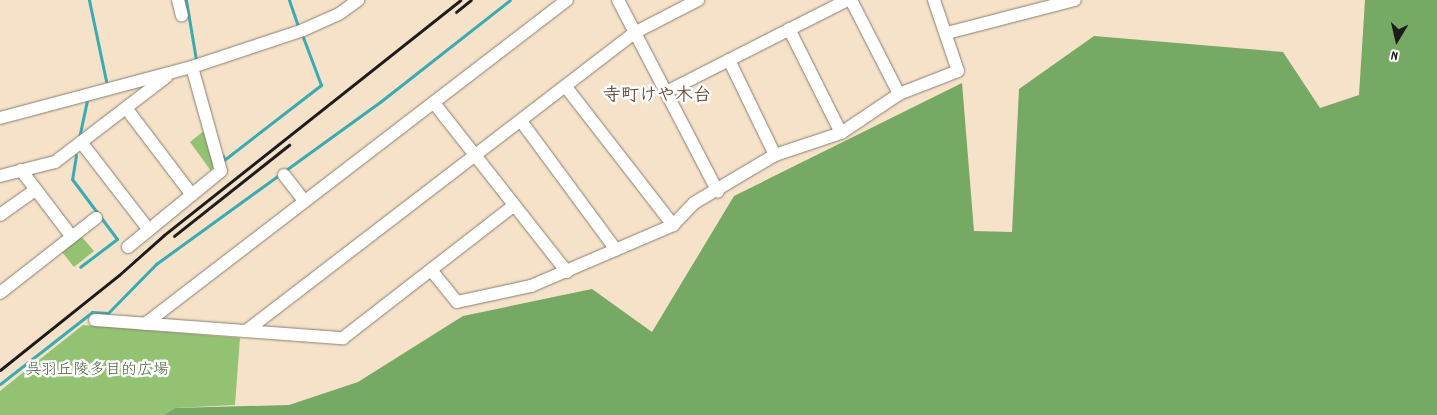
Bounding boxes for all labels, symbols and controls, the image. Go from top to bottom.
north arrow [1372,15,1422,65]
text: N [1390,44,1400,65]
district label: 寺町けや木台 [603,86,711,108]
park label: 呉羽丘陵多目的広場 [25,361,169,381]

